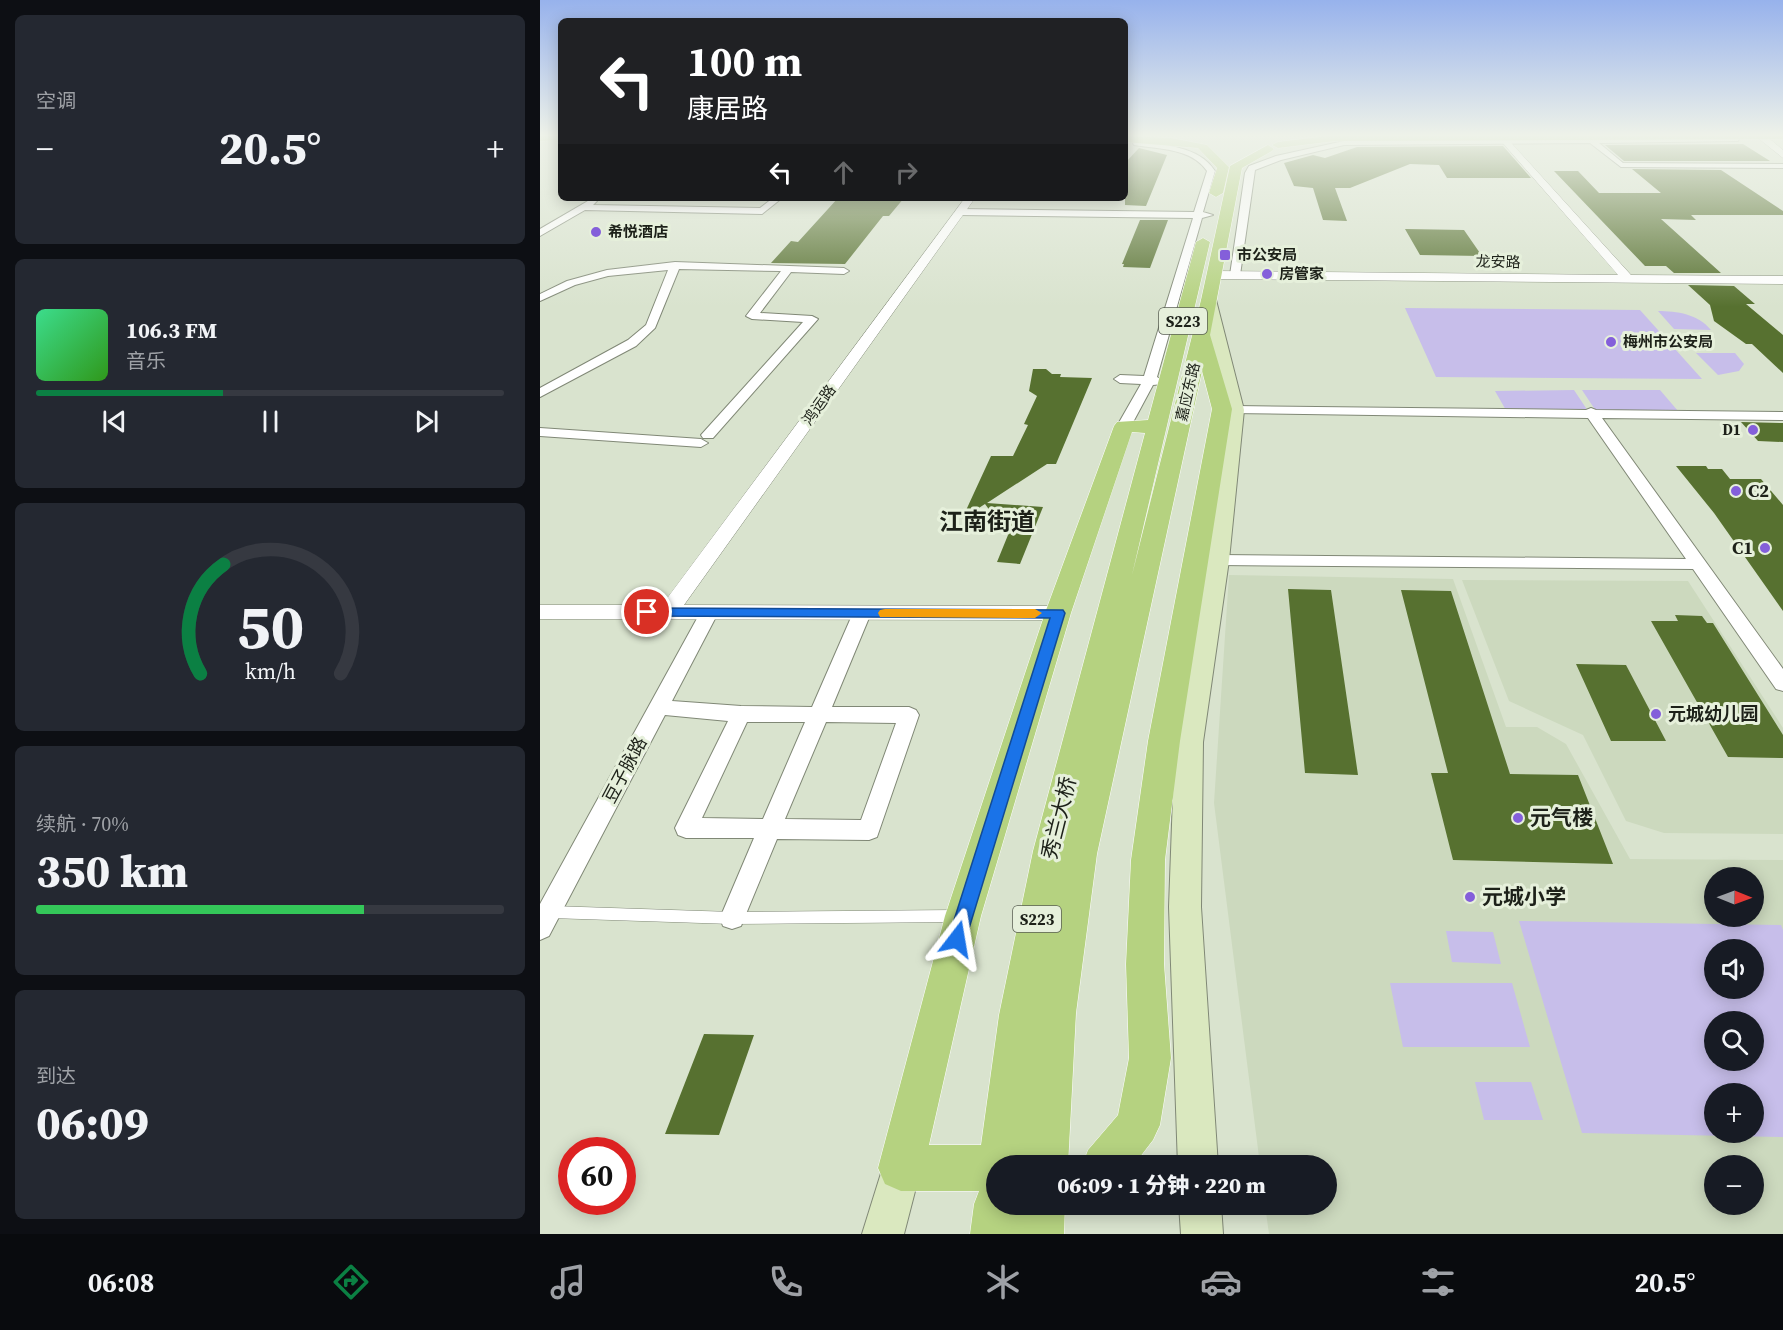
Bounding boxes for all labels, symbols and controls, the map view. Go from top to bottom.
text: 100 m [687,32,802,90]
icon: left [588,42,666,120]
text: 空调 [36,87,76,115]
text: 康居路 [687,90,768,127]
text: 20.5° [219,117,321,179]
text: − [36,126,54,171]
text: + [487,126,504,171]
icon: left [764,156,797,189]
icon: ahead [827,156,860,189]
icon: right [890,156,923,189]
place label: 希悦酒店 [608,221,668,242]
marker: 希悦酒店 [589,225,603,239]
place label: 市公安局 [1237,244,1297,265]
marker: 市公安局 [1218,248,1232,262]
street label: 龙安路 [1475,251,1521,272]
place label: 房管家 [1279,263,1324,284]
marker: 房管家 [1260,267,1274,281]
road number: S223 [1159,308,1207,334]
text: 106.3 FM [126,315,217,345]
place label: 梅州市公安局 [1623,331,1713,352]
marker: 梅州市公安局 [1604,335,1618,349]
text: 音乐 [126,347,166,375]
street label: 嘉应东路 [1171,360,1204,423]
street label: 鸿运路 [797,380,840,429]
icon: previous [98,405,131,438]
icon: pause [254,405,287,438]
icon: next [410,405,443,438]
place label: D1 [1722,419,1741,440]
marker: D1 [1746,423,1760,437]
place label: C2 [1748,478,1769,503]
marker: C2 [1729,484,1743,498]
district label: 江南街道 [939,505,1035,538]
place label: C1 [1732,535,1753,560]
marker: C1 [1758,541,1772,555]
text: 50 [236,583,304,669]
pin [621,586,672,637]
icon: arrive [630,595,663,628]
text: km/h [244,657,296,686]
place label: 元城幼儿园 [1668,701,1758,726]
marker: 元城幼儿园 [1649,707,1663,721]
street label: 豆子脉路 [597,732,652,807]
street label: 秀兰大桥 [1034,774,1083,862]
place label: 元气楼 [1530,803,1593,832]
text: 续航 · 70% [36,810,129,838]
marker: 元气楼 [1511,811,1525,825]
text: 350 km [36,840,188,902]
north arrow [1704,867,1764,927]
map controls [1704,867,1764,1215]
place label: 元城小学 [1482,882,1566,911]
marker: 元城小学 [1463,890,1477,904]
road number: S223 [1013,906,1061,932]
position arrow [925,907,989,971]
button: sound [1704,939,1764,999]
button: search [1704,1011,1764,1071]
text: 到达 [36,1062,76,1090]
button: + [1704,1083,1764,1143]
text: 06:09 [36,1092,149,1154]
speed limit sign: 60 [558,1137,636,1215]
button: − [1704,1155,1764,1215]
text: 06:09 · 1 分钟 · 220 m [1057,1170,1266,1200]
icon: directions [330,1261,372,1303]
icon: music [547,1261,589,1303]
icon: phone [765,1261,807,1303]
icon: climate [982,1261,1024,1303]
icon: car [1200,1261,1242,1303]
icon: filters [1417,1261,1459,1303]
text: 06:08 [88,1264,154,1301]
text: 20.5° [1634,1264,1695,1301]

